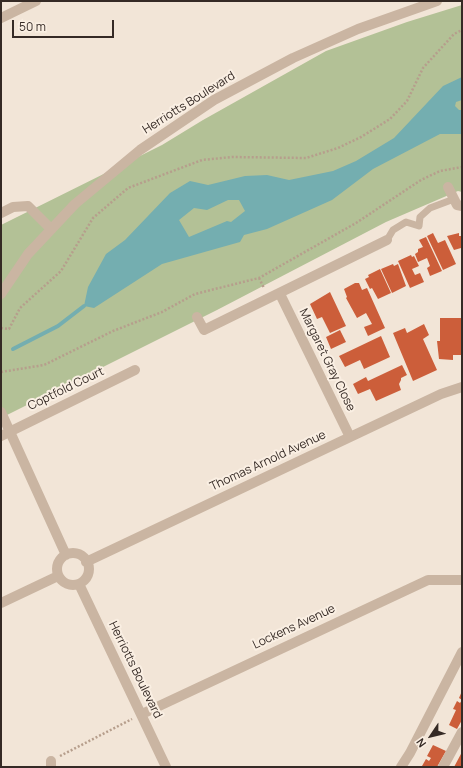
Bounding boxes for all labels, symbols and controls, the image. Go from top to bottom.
scale bar [14,12,116,38]
text: 50 m [19,18,46,35]
street label: Herriotts Boulevard [140,69,238,137]
street label: Margaret Gray Close [296,306,358,414]
street label: Coptfold Court [26,364,106,414]
street label: Thomas Arnold Avenue [208,428,328,494]
street label: Lockens Avenue [250,602,338,652]
street label: Herriotts Boulevard [105,619,165,721]
north arrow [411,716,451,756]
text: N [412,736,429,751]

